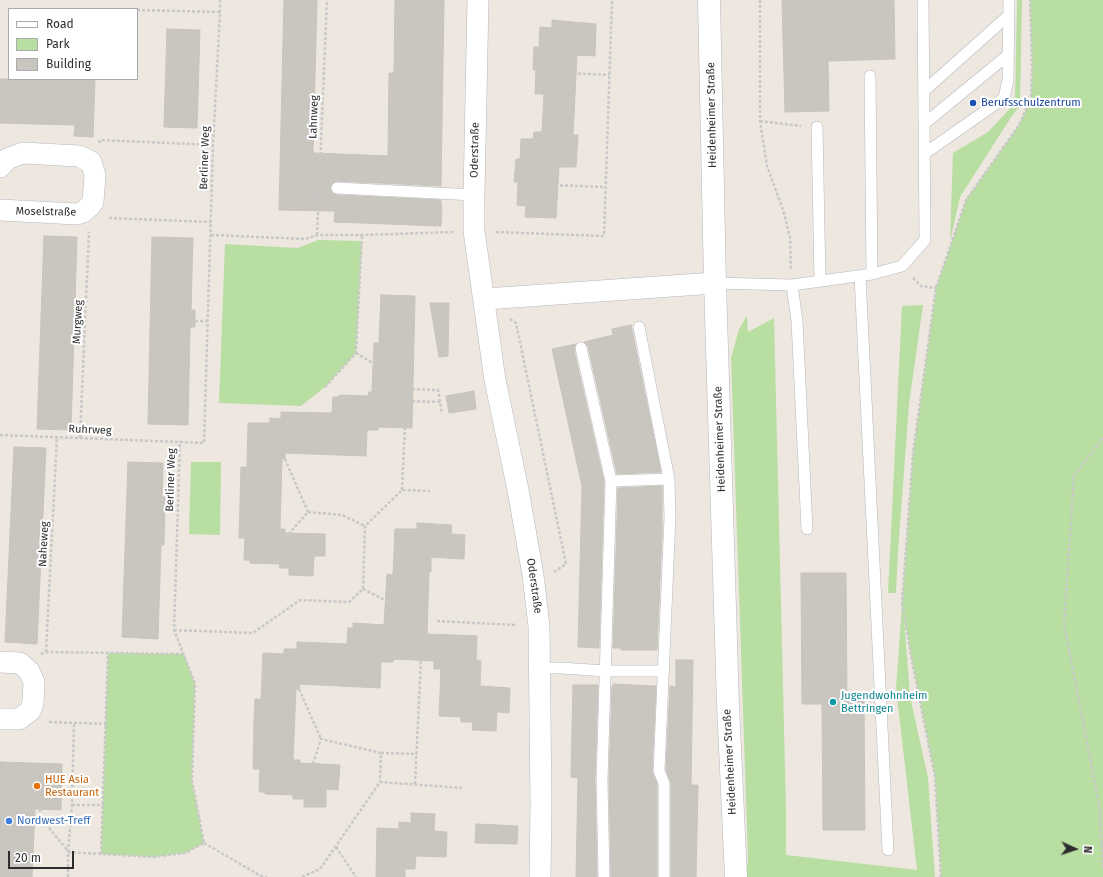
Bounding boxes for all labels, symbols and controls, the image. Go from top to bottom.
legend [8,8,138,80]
text: Road [46,17,74,31]
text: Park [46,37,70,51]
text: Building [46,57,91,71]
street label: Heidenheimer Straße [704,62,720,168]
street label: Lahnweg [307,95,321,139]
place label: Berufsschulzentrum [981,96,1081,110]
marker: Berufsschulzentrum [968,98,978,108]
street label: Oderstraße [468,122,482,178]
street label: Berliner Weg [197,126,213,190]
street label: Moselstraße [15,205,77,219]
street label: Murgweg [70,300,86,344]
street label: Heidenheimer Straße [712,386,728,492]
street label: Ruhrweg [68,423,112,437]
street label: Berliner Weg [163,448,179,512]
street label: Naheweg [36,521,52,567]
street label: Oderstraße [524,557,544,615]
place label: Jugendwohnheim Bettringen [841,689,927,715]
marker: Jugendwohnheim Bettringen [828,697,838,707]
street label: Heidenheimer Straße [721,709,739,815]
place label: HUE Asia Restaurant [45,773,99,799]
marker: HUE Asia Restaurant [32,781,42,791]
place label: Nordwest-Treff [17,814,91,828]
marker: Nordwest-Treff [4,816,14,826]
north arrow [1055,829,1095,869]
scale bar [10,843,76,869]
text: N [1081,846,1094,854]
text: 20 m [15,851,41,865]

